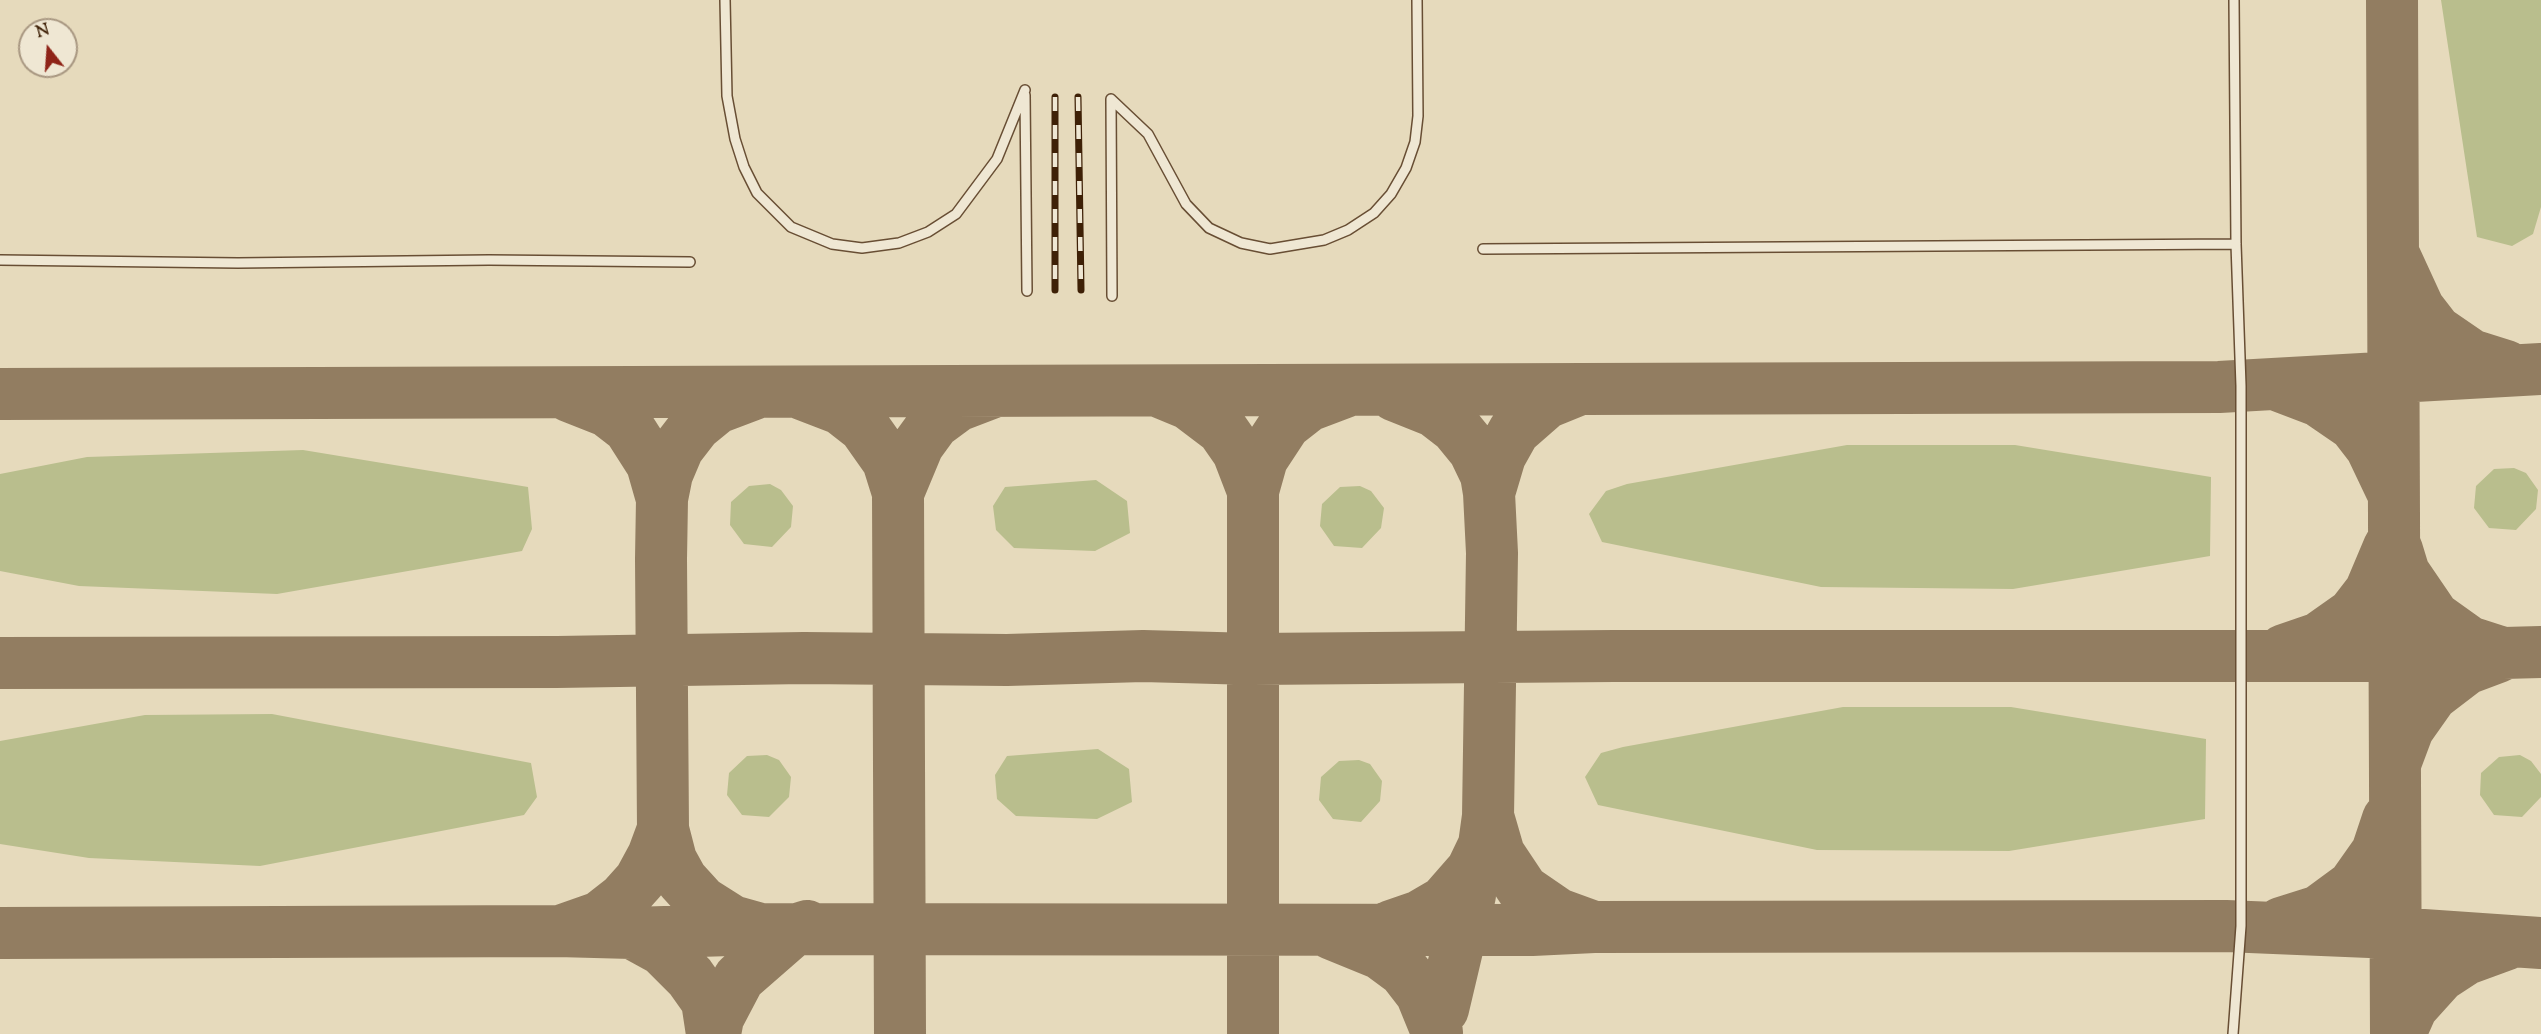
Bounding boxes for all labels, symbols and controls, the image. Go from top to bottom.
north arrow [18,18,78,78]
text: N [34,19,53,45]

